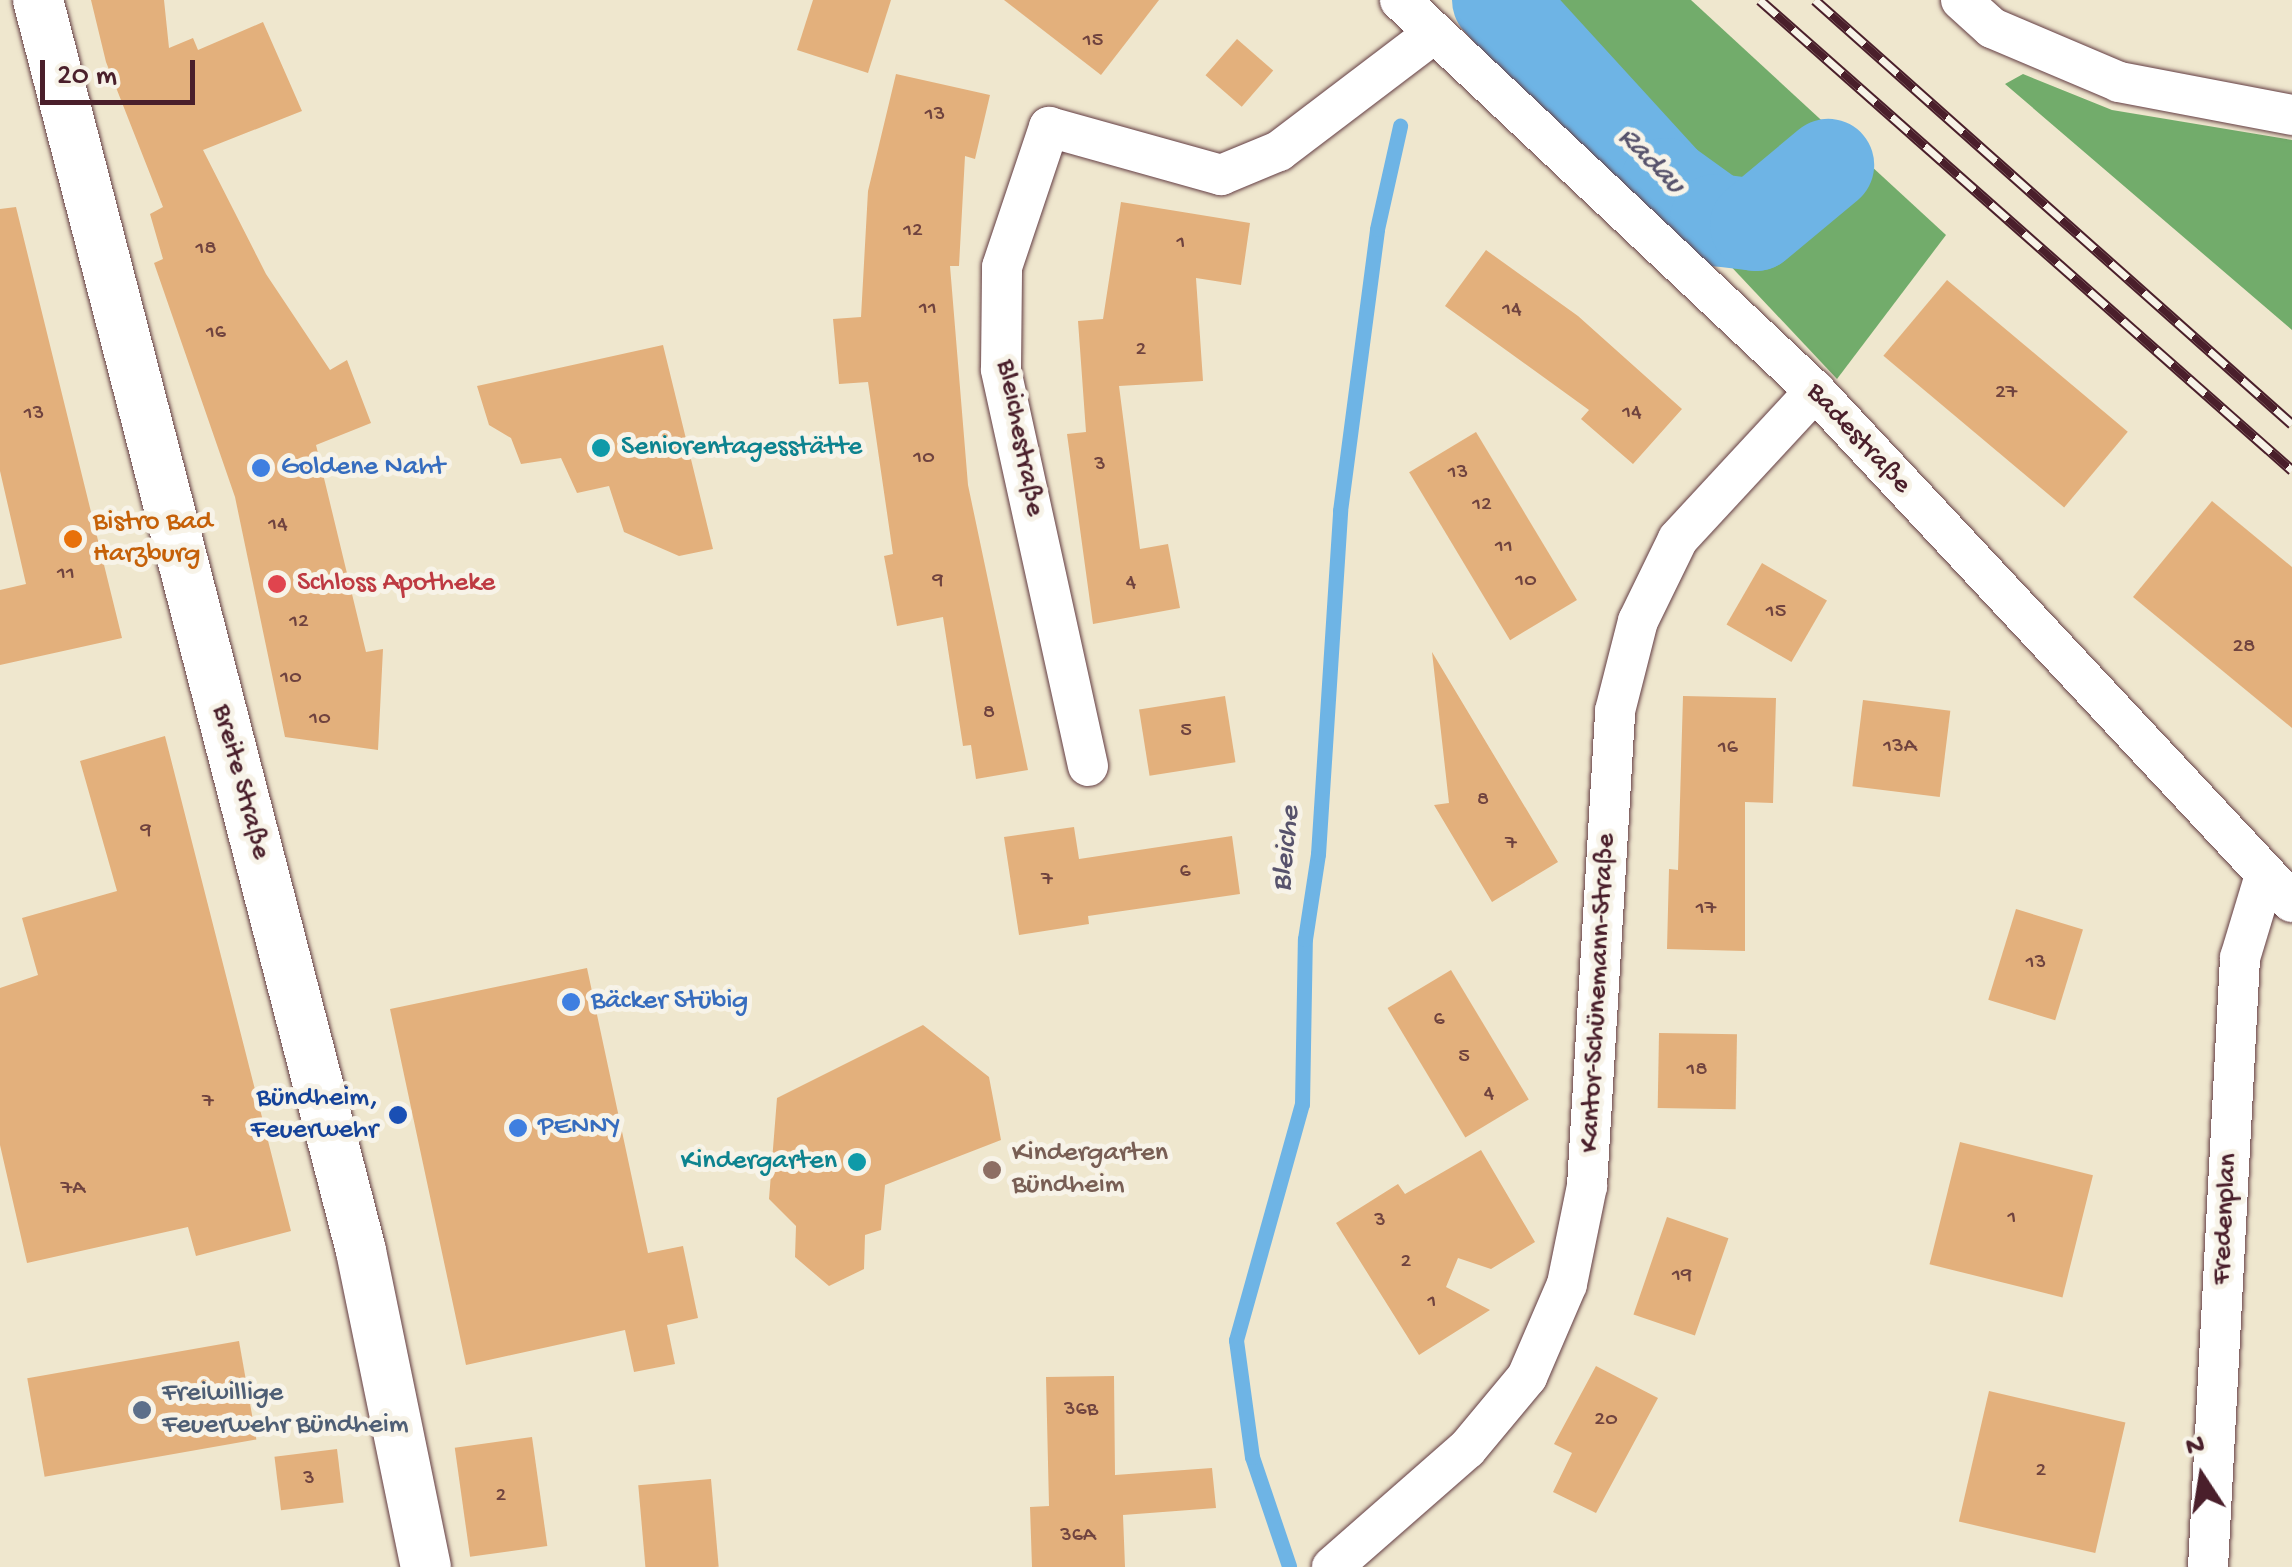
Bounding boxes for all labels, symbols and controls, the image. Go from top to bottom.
house number: 15 [1083,29,1103,55]
scale bar [45,40,200,102]
text: 20 m [57,60,117,95]
house number: 13 [925,103,945,129]
water label: Radau [1609,121,1691,203]
house number: 12 [903,219,923,245]
house number: 1 [1177,231,1185,257]
house number: 18 [196,237,216,263]
house number: 11 [919,297,937,323]
house number: 14 [1502,298,1522,324]
house number: 16 [206,321,226,347]
house number: 2 [1136,338,1146,364]
street label: Bleichestraße [987,357,1051,519]
street label: Badestraße [1798,377,1918,501]
house number: 27 [1995,381,2017,407]
house number: 14 [1622,401,1642,427]
house number: 13 [24,402,44,428]
place label: Seniorentagesstätte [621,431,862,465]
marker: Seniorentagesstätte [590,437,612,459]
house number: 10 [913,446,935,472]
place label: Goldene Naht [281,451,445,485]
house number: 3 [1094,453,1106,479]
marker: Goldene Naht [250,457,272,479]
house number: 13 [1448,461,1468,487]
house number: 12 [1472,493,1492,519]
place label: Bistro Bad Harzburg [93,506,212,572]
house number: 14 [268,513,288,539]
marker: Bistro Bad Harzburg [62,528,84,550]
house number: 11 [1495,535,1513,561]
house number: 11 [57,562,75,588]
place label: Schloss Apotheke [297,567,495,601]
house number: 9 [932,569,944,595]
house number: 10 [1515,569,1537,595]
house number: 4 [1126,571,1136,597]
marker: Schloss Apotheke [266,573,288,595]
house number: 15 [1766,600,1786,626]
house number: 12 [289,610,309,636]
house number: 28 [2233,635,2255,661]
house number: 10 [280,666,302,692]
street label: Breite Straße [203,701,277,863]
house number: 8 [983,701,995,727]
house number: 10 [309,707,331,733]
house number: 5 [1180,719,1192,745]
house number: 13A [1883,735,1917,761]
house number: 16 [1718,736,1738,762]
house number: 8 [1477,788,1489,814]
water label: Bleiche [1266,804,1310,894]
house number: 9 [140,819,152,845]
house number: 7 [1505,832,1517,858]
street label: Kantor-Schünemann-Straße [1574,833,1624,1153]
house number: 6 [1179,860,1191,886]
house number: 7 [1041,868,1053,894]
house number: 17 [1696,897,1716,923]
house number: 13 [2026,951,2046,977]
place label: Bäcker Stübig [591,985,748,1019]
marker: Bäcker Stübig [560,991,582,1013]
house number: 6 [1433,1008,1445,1034]
house number: 5 [1458,1045,1470,1071]
house number: 18 [1687,1058,1707,1084]
place label: Bündheim, Feuerwehr [251,1082,378,1148]
house number: 4 [1484,1082,1494,1108]
house number: 7 [202,1090,214,1116]
marker: Bündheim, Feuerwehr [387,1104,409,1126]
place label: PENNY [538,1111,620,1145]
marker: PENNY [507,1117,529,1139]
place label: Kindergarten Bündheim [1012,1137,1168,1203]
place label: Kindergarten [681,1145,837,1179]
marker: Kindergarten [846,1151,868,1173]
street label: Fredenplan [2206,1152,2246,1286]
marker: Kindergarten Bündheim [981,1159,1003,1181]
house number: 7A [61,1177,85,1203]
house number: 1 [2008,1206,2016,1232]
house number: 3 [1374,1209,1386,1235]
house number: 2 [1401,1250,1411,1276]
house number: 19 [1672,1264,1692,1290]
house number: 1 [1428,1290,1436,1316]
place label: Freiwillige Feuerwehr Bündheim [162,1377,409,1443]
house number: 36B [1064,1398,1098,1424]
marker: Freiwillige Feuerwehr Bündheim [131,1399,153,1421]
house number: 20 [1594,1408,1618,1434]
north arrow [2152,1427,2252,1527]
text: N [2183,1429,2208,1465]
house number: 2 [2036,1459,2046,1485]
house number: 3 [303,1467,315,1493]
house number: 2 [496,1484,506,1510]
house number: 36A [1060,1524,1096,1550]

